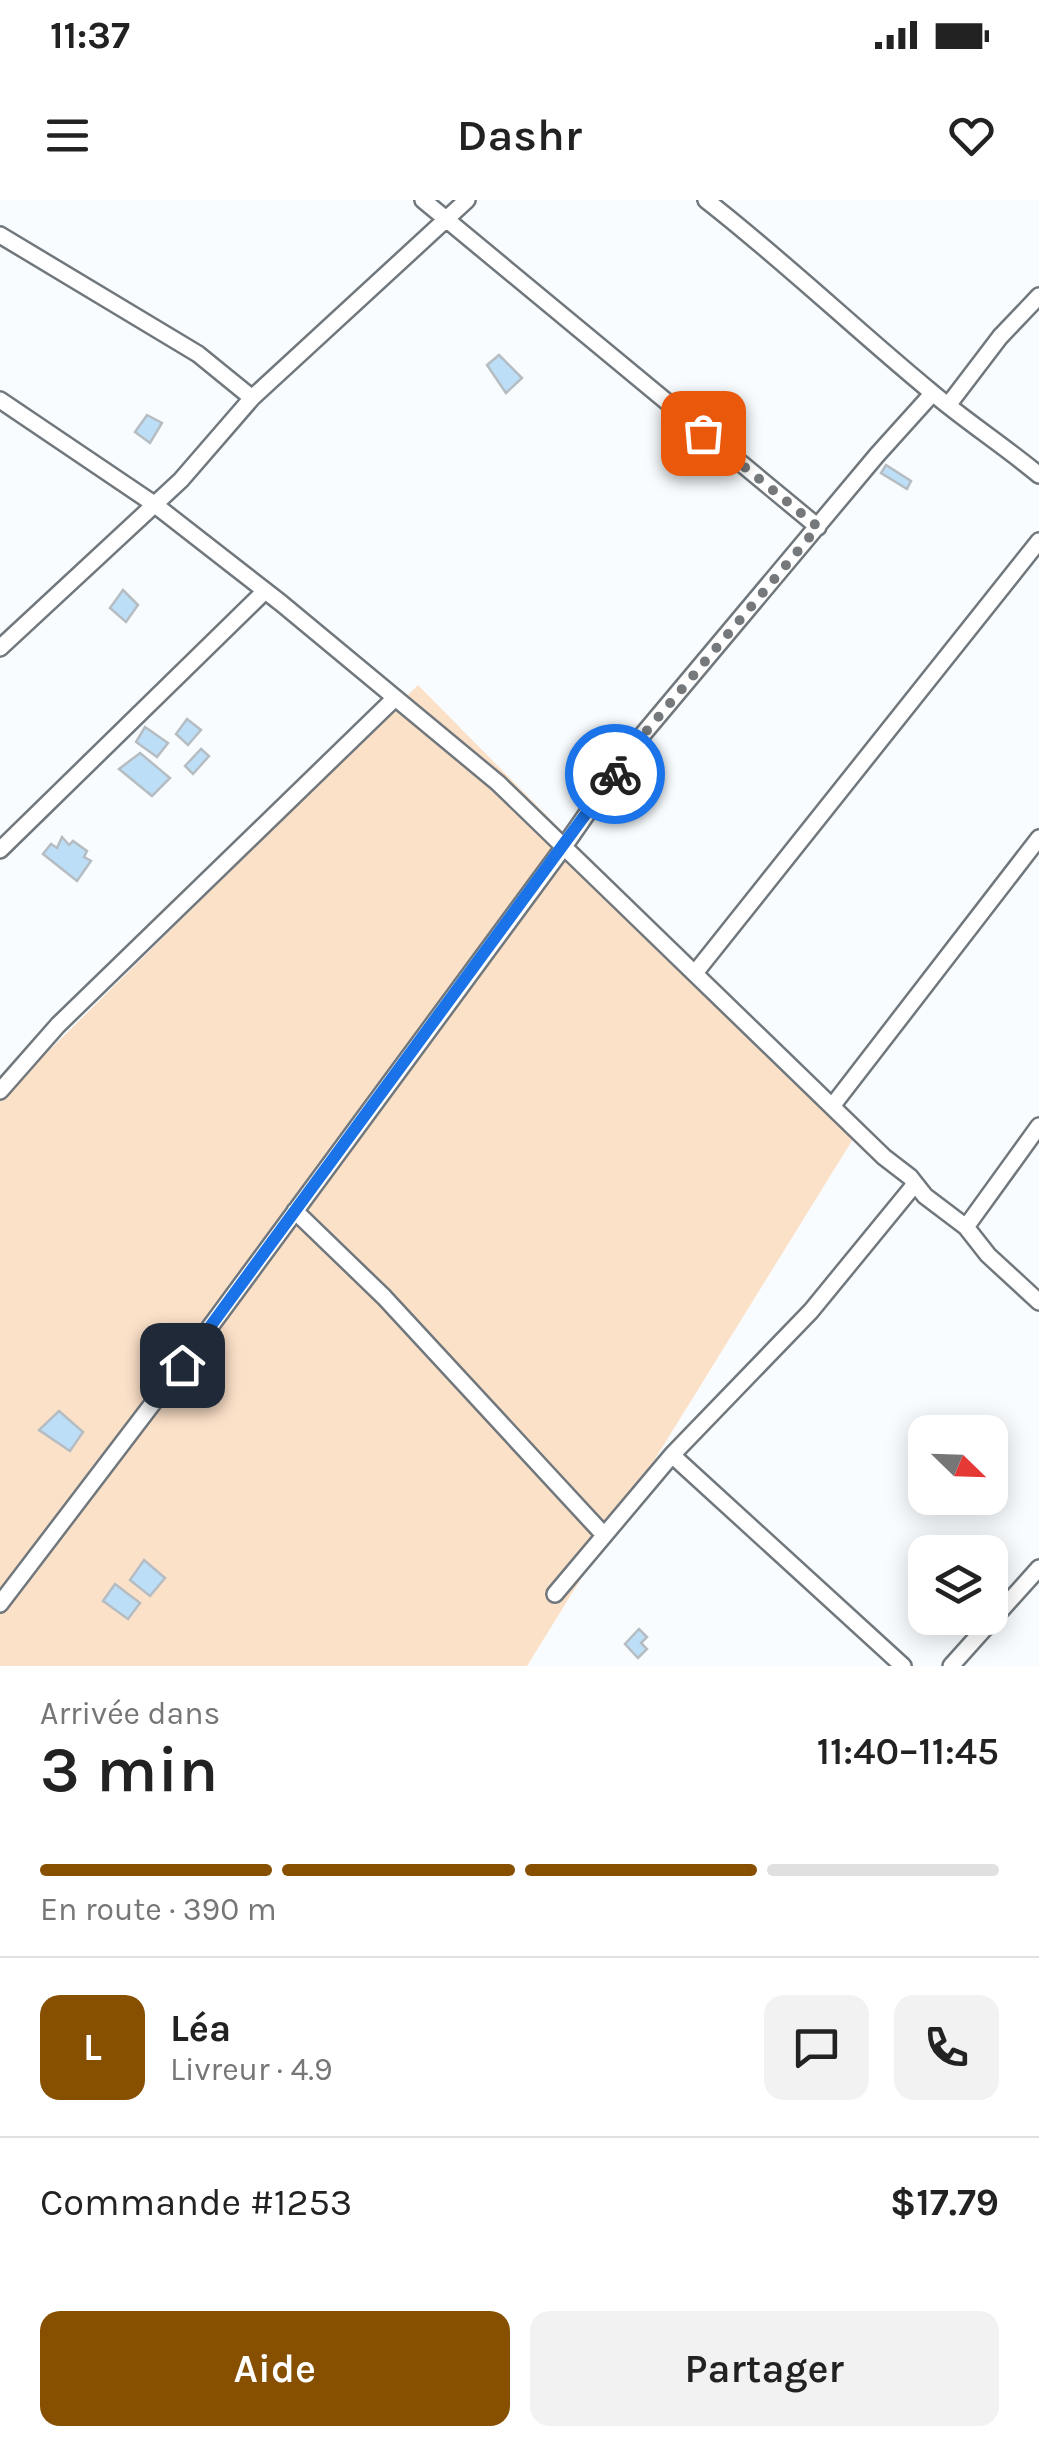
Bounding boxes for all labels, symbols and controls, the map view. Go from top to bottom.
text: 11:37 [50,13,130,58]
icon: menu [40,108,95,163]
icon: heart [944,108,999,163]
text: Dashr [457,109,582,161]
pin [661,391,746,476]
icon: bag [676,406,731,461]
courier [565,724,665,824]
icon: bike [588,747,643,802]
pin [140,1323,225,1408]
icon: home [155,1338,210,1393]
north arrow [908,1415,1008,1515]
map controls [908,1415,1008,1635]
button: layers [908,1535,1008,1635]
text: Arrivée dans [40,1695,220,1732]
text: 11:40–11:45 [817,1729,999,1774]
text: 3 min [40,1731,218,1807]
text: En route · 390 m [40,1891,277,1928]
button: chat [764,1995,869,2100]
button: phone [894,1995,999,2100]
text: Léa [170,2006,231,2051]
text: L [83,2025,102,2070]
text: Livreur · 4.9 [170,2051,333,2088]
text: Commande #1253 [40,2180,352,2225]
text: $17.79 [890,2180,999,2225]
button: Aide [40,2311,510,2426]
button: Partager [530,2311,999,2426]

